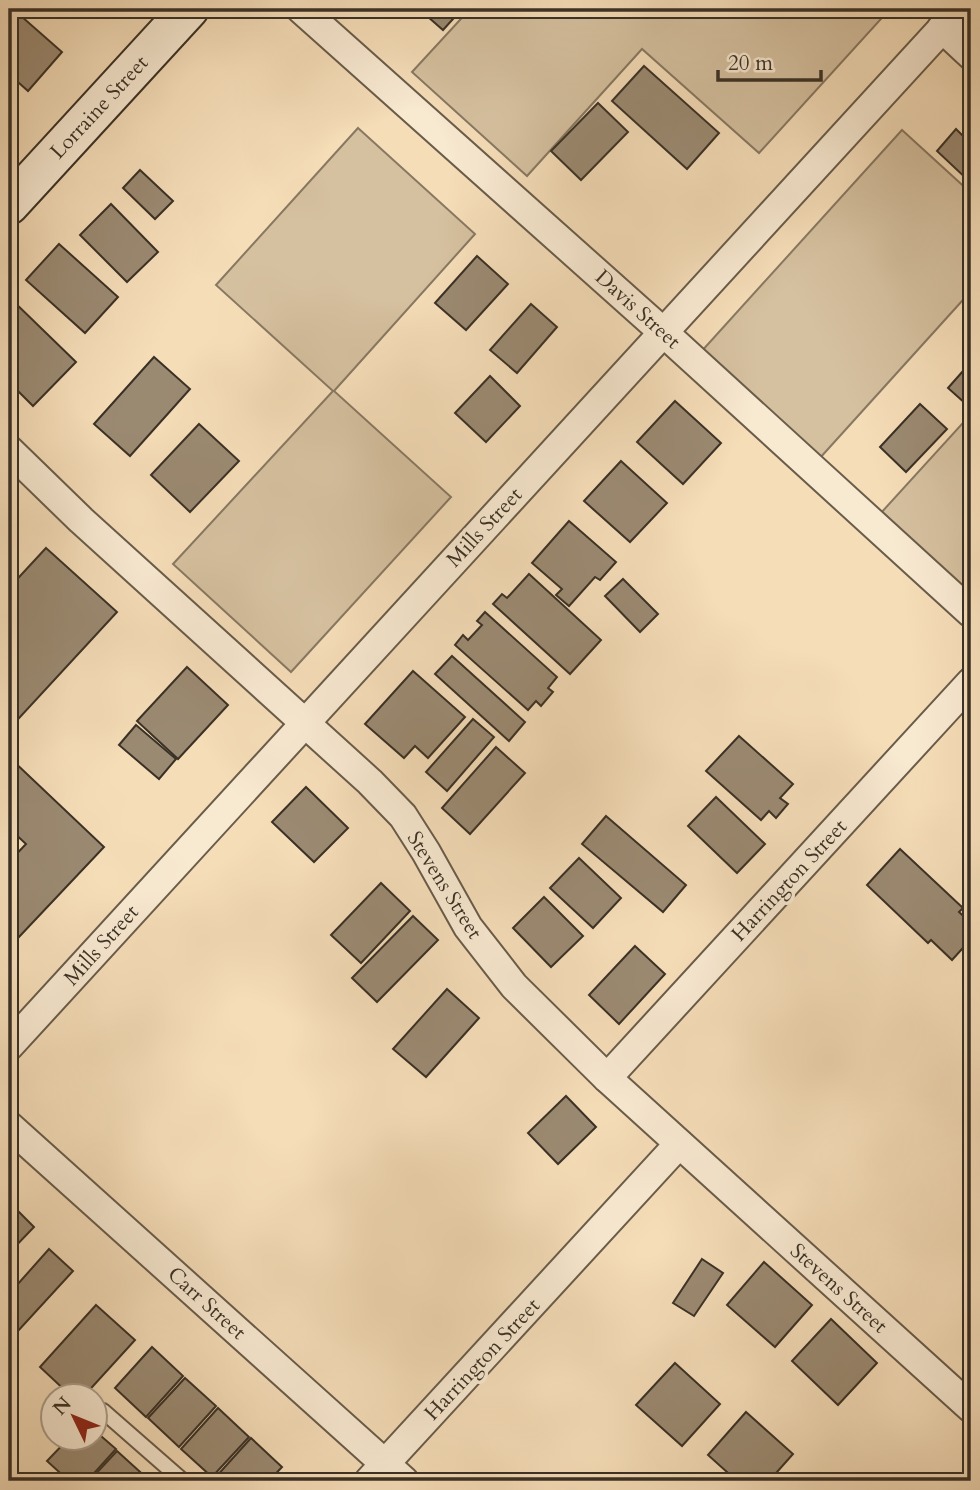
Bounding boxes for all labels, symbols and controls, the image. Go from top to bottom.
scale bar [718,38,821,82]
street label: Lorraine Street [44,49,155,165]
text: 20 m [728,49,773,78]
street label: Davis Street [589,263,687,356]
street label: Mills Street [440,481,529,574]
street label: Harrington Street [725,813,854,948]
street label: Stevens Street [400,826,489,945]
street label: Mills Street [57,898,146,992]
street label: Stevens Street [784,1237,894,1340]
street label: Carr Street [161,1260,253,1347]
street label: Harrington Street [418,1292,547,1427]
north arrow [38,1382,108,1452]
text: N [47,1391,78,1421]

